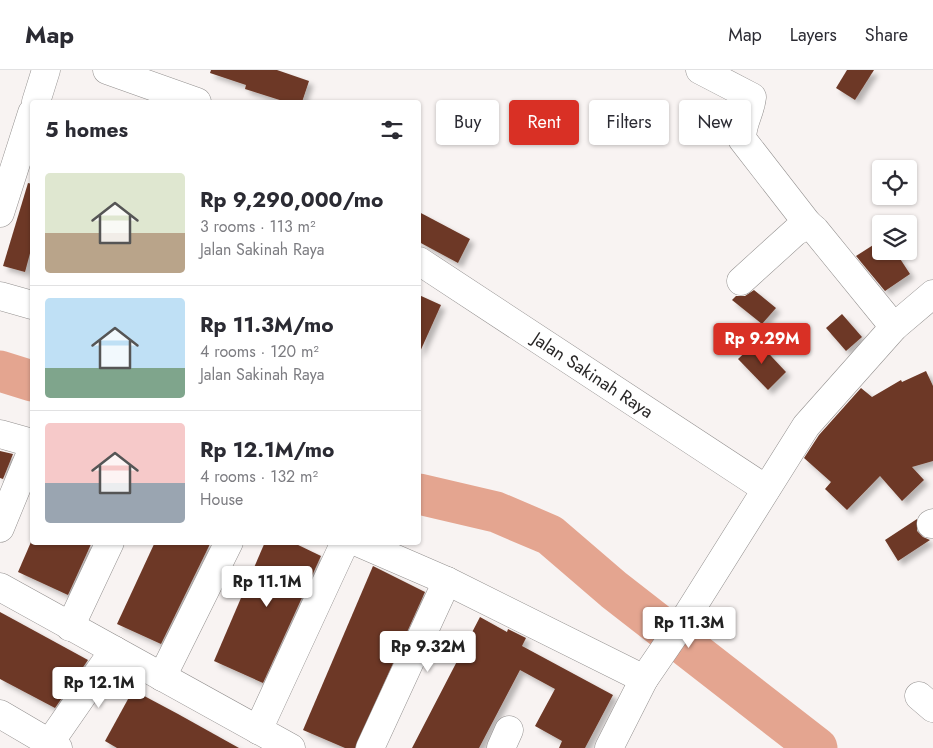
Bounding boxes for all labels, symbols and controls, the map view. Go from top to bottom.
text: Map [25,17,74,52]
text: Map [728,22,762,48]
text: Layers [790,22,837,48]
text: Share [865,22,908,48]
chip: Buy [436,100,499,145]
chip: Rent [509,100,579,145]
chip: Filters [589,100,669,145]
chip: New [679,100,751,145]
text: 5 homes [45,115,128,145]
icon: filters [378,116,406,144]
map controls [872,160,917,260]
button: locate [872,160,917,205]
text: Rp 9,290,000/mo [200,185,383,215]
icon: home [85,193,145,253]
text: 3 rooms · 113 m² [200,215,316,238]
button: layers [872,215,917,260]
text: Jalan Sakinah Raya [200,238,324,261]
text: Rp 11.3M/mo [200,310,334,340]
icon: home [85,318,145,378]
pin: Rp 9.29M [710,322,814,365]
street label: Jalan Sakinah Raya [525,325,659,425]
text: Rp 9.29M [724,327,800,350]
text: 4 rooms · 120 m² [200,340,319,363]
text: Jalan Sakinah Raya [200,363,324,386]
text: Rp 12.1M/mo [200,435,334,465]
icon: home [85,443,145,503]
text: 4 rooms · 132 m² [200,465,318,488]
text: House [200,488,243,511]
pin: Rp 11.1M [215,566,319,608]
text: Rp 11.1M [233,570,301,593]
pin: Rp 11.3M [637,606,741,649]
text: Rp 11.3M [654,611,724,634]
pin: Rp 9.32M [376,630,480,673]
text: Rp 9.32M [391,635,465,658]
pin: Rp 12.1M [47,666,151,709]
text: Rp 12.1M [63,671,135,694]

